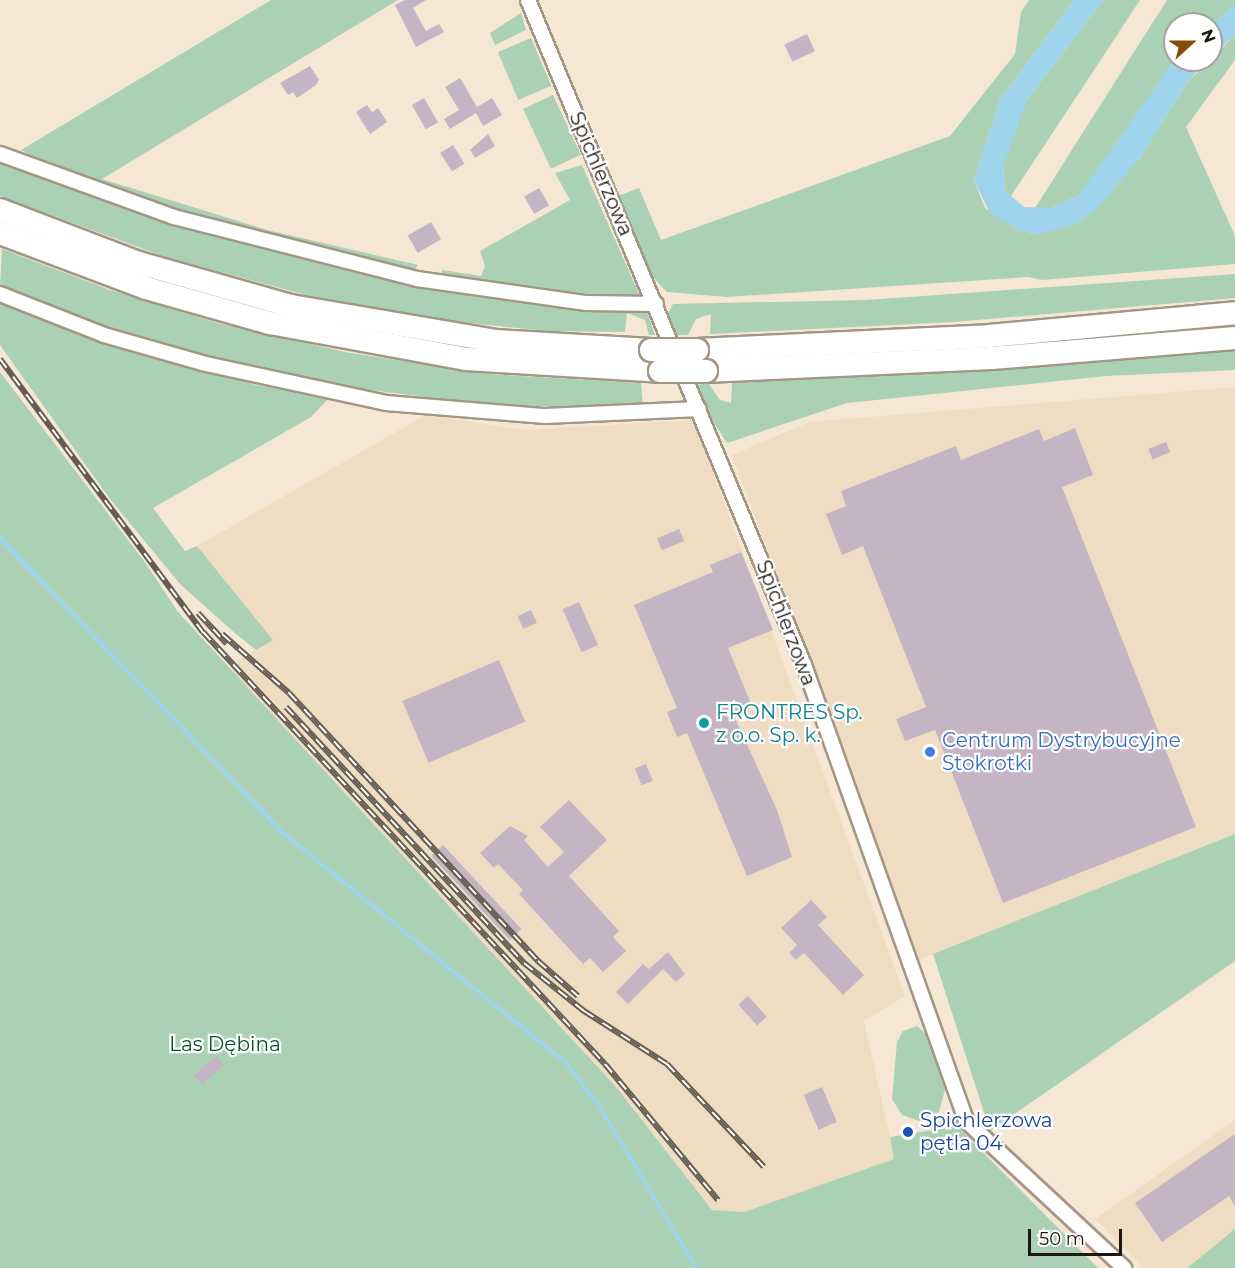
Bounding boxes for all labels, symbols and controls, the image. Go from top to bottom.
north arrow [1163,12,1223,72]
text: N [1197,27,1220,46]
street label: Spichlerzowa [564,108,638,240]
street label: Spichlerzowa [751,557,821,689]
place label: FRONTRES Sp. z o.o. Sp. k. [716,700,863,747]
marker: FRONTRES Sp. z o.o. Sp. k. [697,716,711,730]
place label: Centrum Dystrybucyjne Stokrotki [942,728,1181,775]
marker: Centrum Dystrybucyjne Stokrotki [923,745,937,759]
park label: Las Dębina [169,1032,281,1056]
place label: Spichlerzowa pętla 04 [920,1108,1053,1155]
marker: Spichlerzowa pętla 04 [901,1125,915,1139]
scale bar [1031,1217,1126,1255]
text: 50 m [1039,1228,1085,1250]

